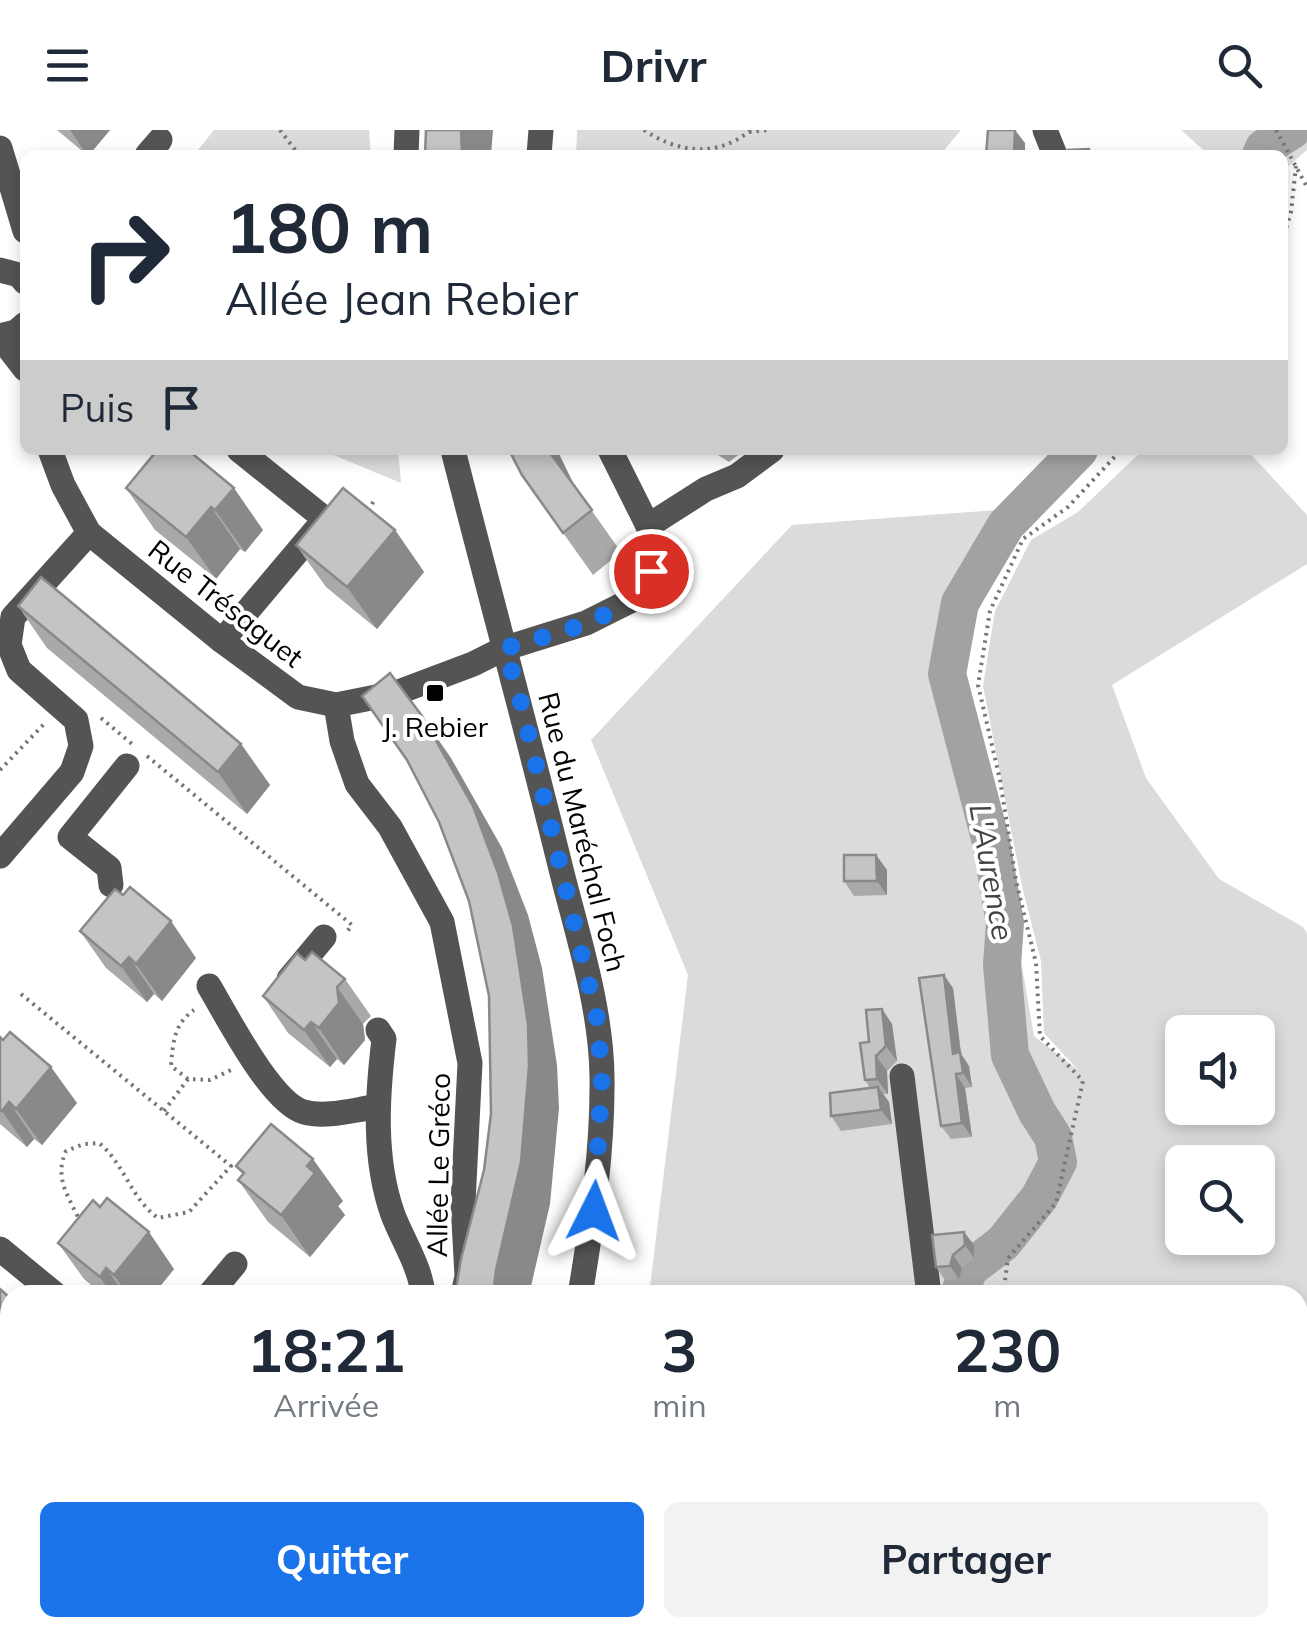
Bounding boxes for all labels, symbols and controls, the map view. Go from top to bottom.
text: Drivr [601,37,706,93]
icon: menu [40,38,95,93]
icon: search [1212,38,1267,93]
text: 180 m [225,183,433,271]
icon: right [60,190,190,320]
text: Allée Jean Rebier [225,270,578,326]
icon: arrive [154,380,209,435]
text: Puis [60,384,134,432]
pin [609,529,694,614]
street label: Rue Trésaguet [142,532,311,674]
icon: arrive [624,544,679,599]
marker: J. Rebier [424,682,446,704]
street label: Rue du Maréchal Foch [531,689,635,975]
place label: J. Rebier [382,709,489,744]
water label: L'Aurence [961,801,1023,943]
map controls [1165,1015,1275,1255]
button: sound [1165,1015,1275,1125]
street label: Allée Le Gréco [419,1072,457,1258]
button: search [1165,1145,1275,1255]
position arrow [542,1159,646,1263]
text: 18:21 [247,1312,406,1387]
text: 3 [661,1312,697,1387]
text: 230 [953,1312,1061,1387]
text: Arrivée [273,1385,379,1425]
text: min [652,1385,707,1425]
text: m [993,1385,1021,1425]
button: Quitter [40,1502,644,1617]
button: Partager [664,1502,1268,1617]

